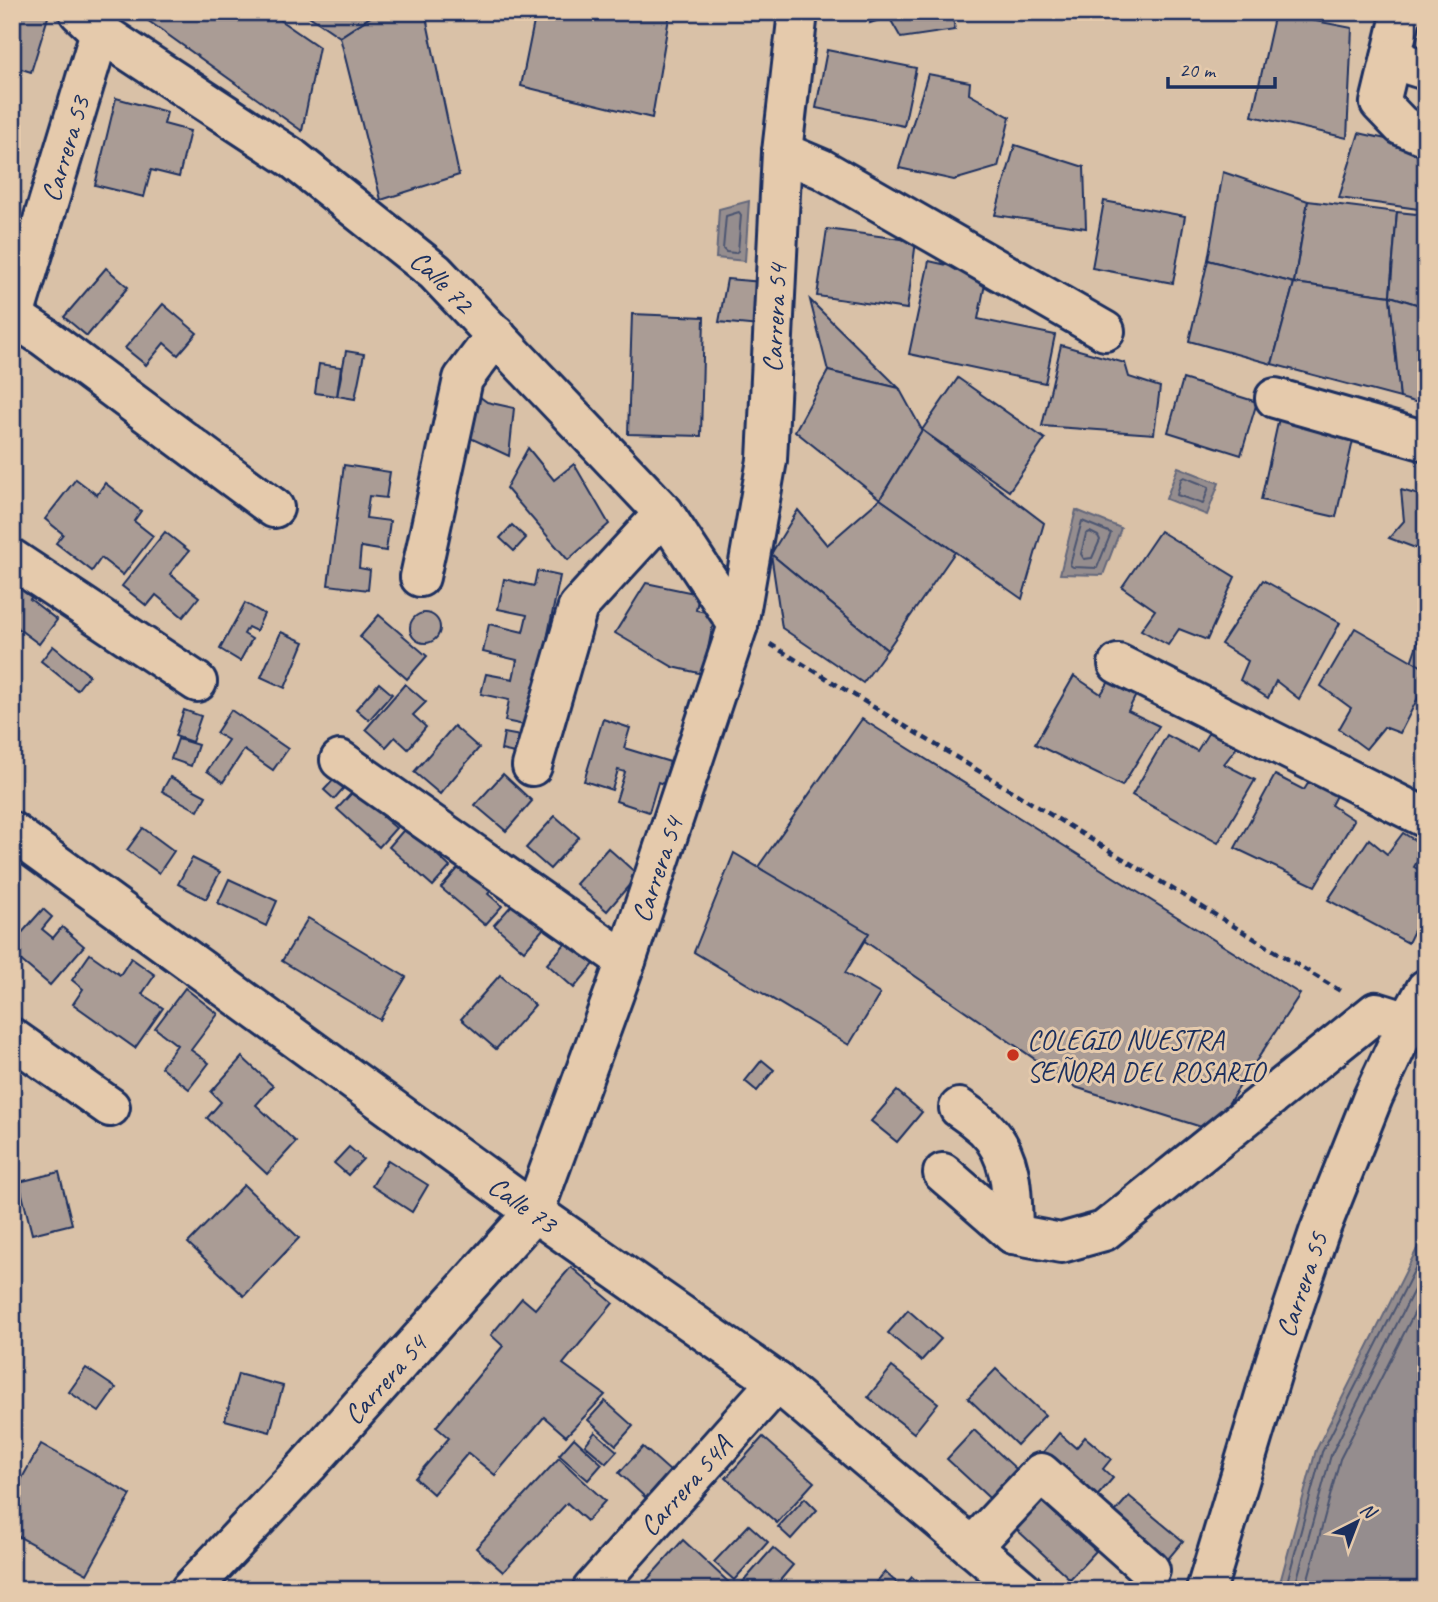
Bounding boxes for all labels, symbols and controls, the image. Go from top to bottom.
scale bar [1168,46,1275,90]
text: 20 m [1179,57,1217,83]
street label: Carrera 53 [32,90,98,206]
street label: Calle 72 [403,242,483,322]
street label: Carrera 54 [754,261,794,373]
street label: Carrera 54 [623,810,691,926]
place label: COLEGIO NUESTRA SEÑORA DEL ROSARIO [1027,1022,1267,1089]
marker: COLEGIO NUESTRA SEÑORA DEL ROSARIO [1005,1047,1021,1063]
street label: Calle 73 [482,1167,566,1242]
street label: Carrera 55 [1267,1226,1336,1341]
street label: Carrera 54 [336,1325,435,1431]
street label: Carrera 54A [631,1427,740,1543]
north arrow [1322,1486,1392,1556]
text: N [1355,1497,1383,1525]

